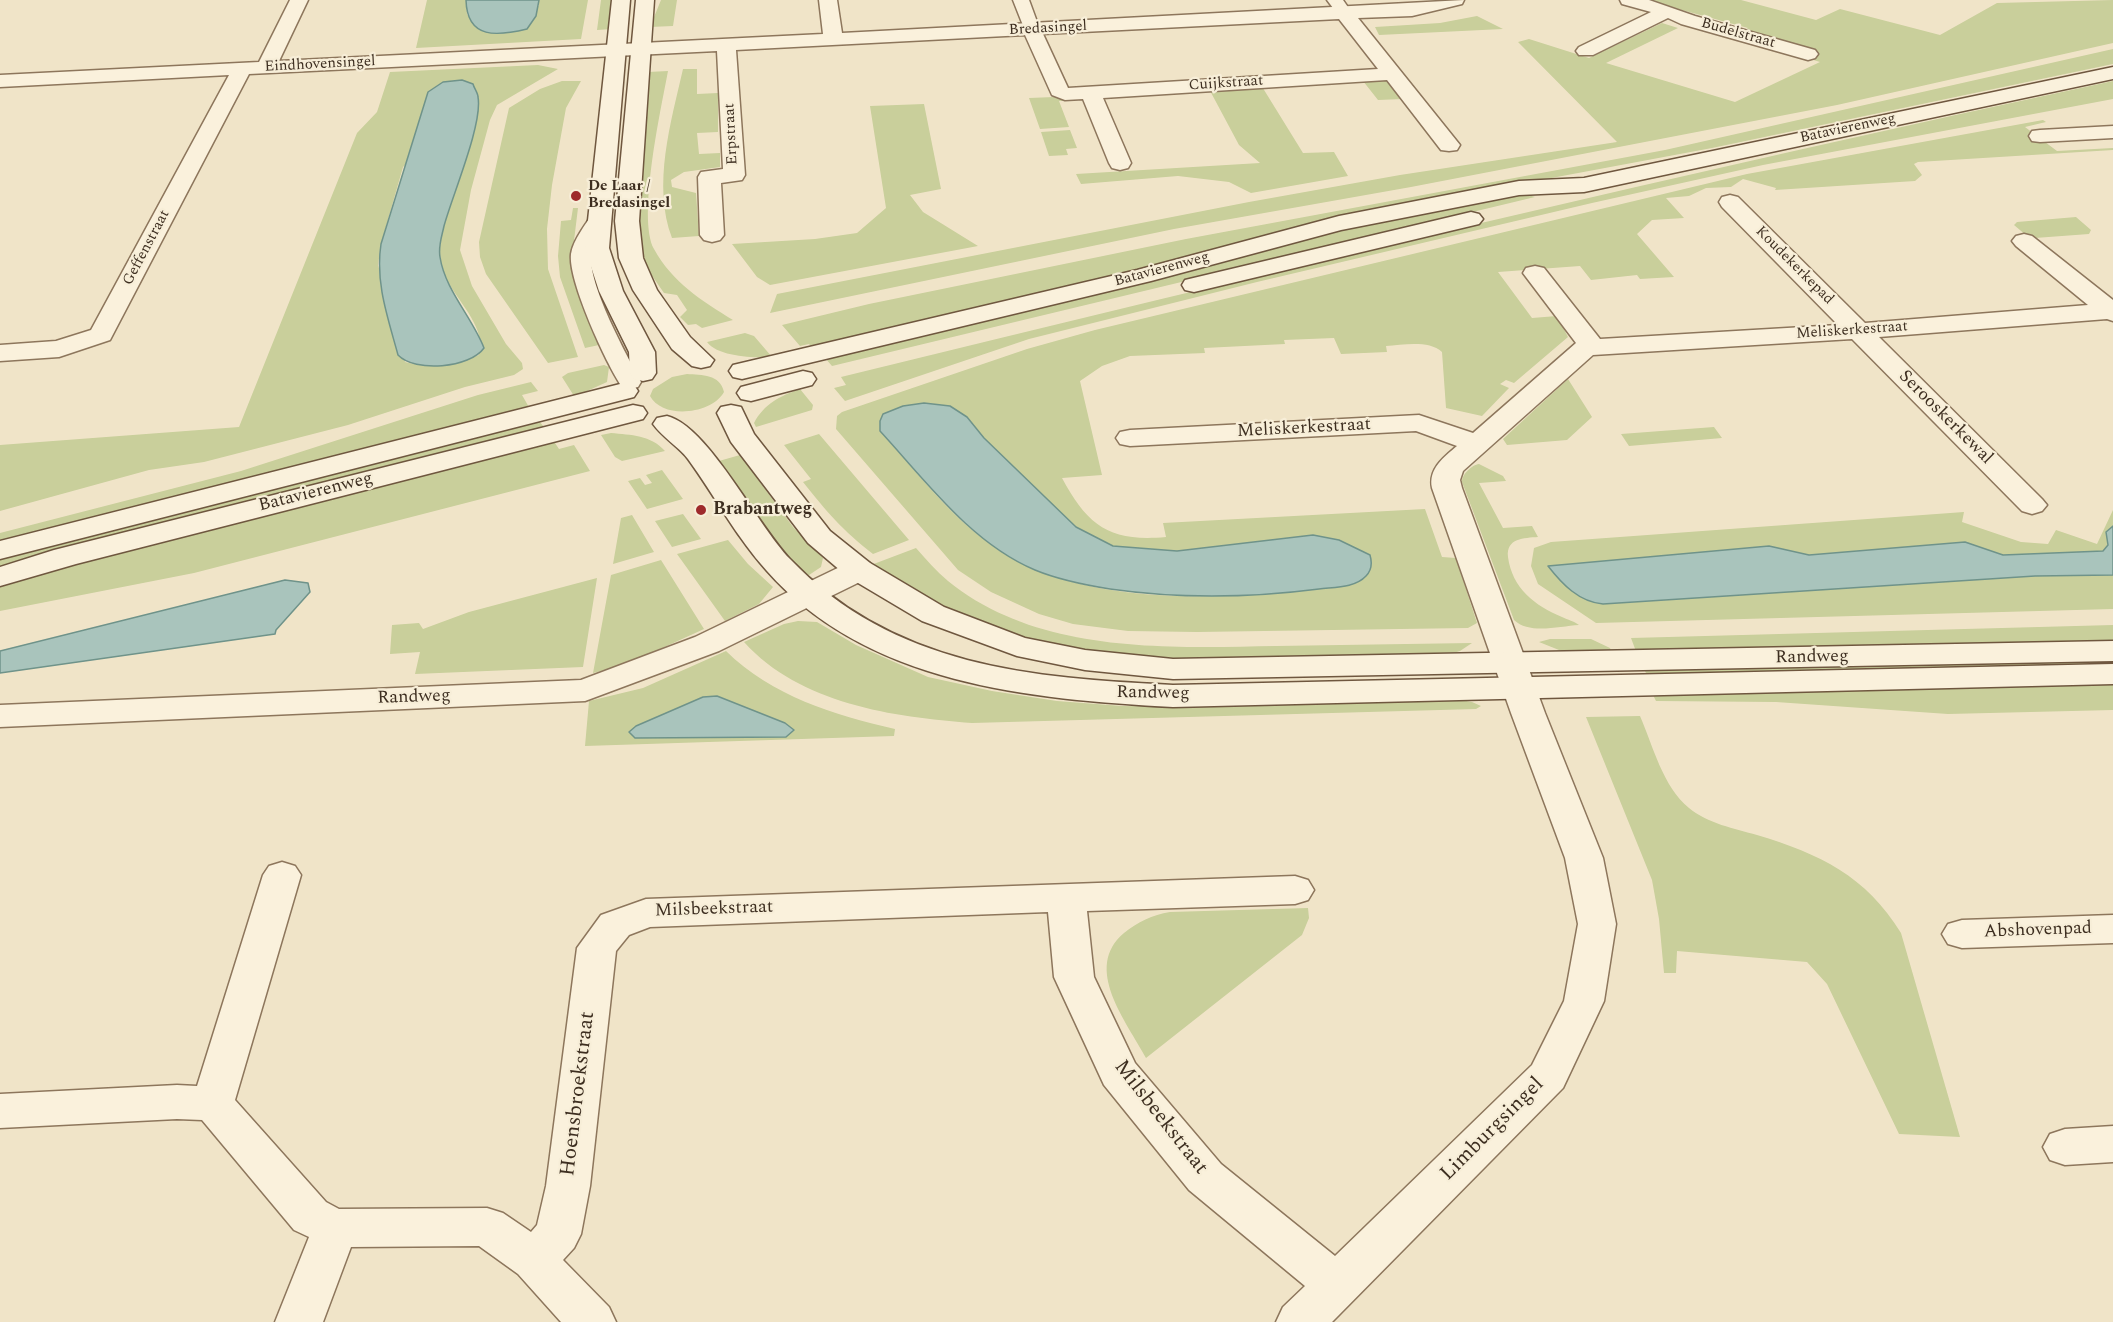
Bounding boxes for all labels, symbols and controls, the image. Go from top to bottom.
street label: Budelstraat [1699,15,1777,53]
street label: Bredasingel [1008,18,1088,40]
street label: Eindhovensingel [264,53,376,77]
street label: Cuijkstraat [1188,72,1264,96]
street label: Erpstraat [721,103,743,165]
street label: Batavierenweg [1798,110,1898,148]
place label: De Laar / Bredasingel [588,178,670,213]
marker: De Laar / Bredasingel [569,189,583,203]
street label: Geffenstraat [120,207,174,289]
street label: Koudekerkepad [1751,223,1837,309]
street label: Batavierenweg [1113,249,1211,291]
street label: Meliskerkestraat [1796,318,1908,344]
street label: Serooskerkewal [1893,366,1997,470]
street label: Meliskerkestraat [1236,415,1372,443]
street label: Batavierenweg [257,468,375,518]
place label: Brabantweg [713,499,812,521]
marker: Brabantweg [694,503,708,517]
street label: Randweg [1775,647,1849,669]
street label: Randweg [1116,683,1190,705]
street label: Randweg [377,686,451,710]
street label: Milsbeekstraat [654,897,774,923]
street label: Abshovenpad [1984,918,2092,944]
street label: Hoensbroekstraat [556,1010,602,1178]
street label: Milsbeekstraat [1108,1056,1212,1180]
street label: Limburgsingel [1436,1073,1550,1187]

